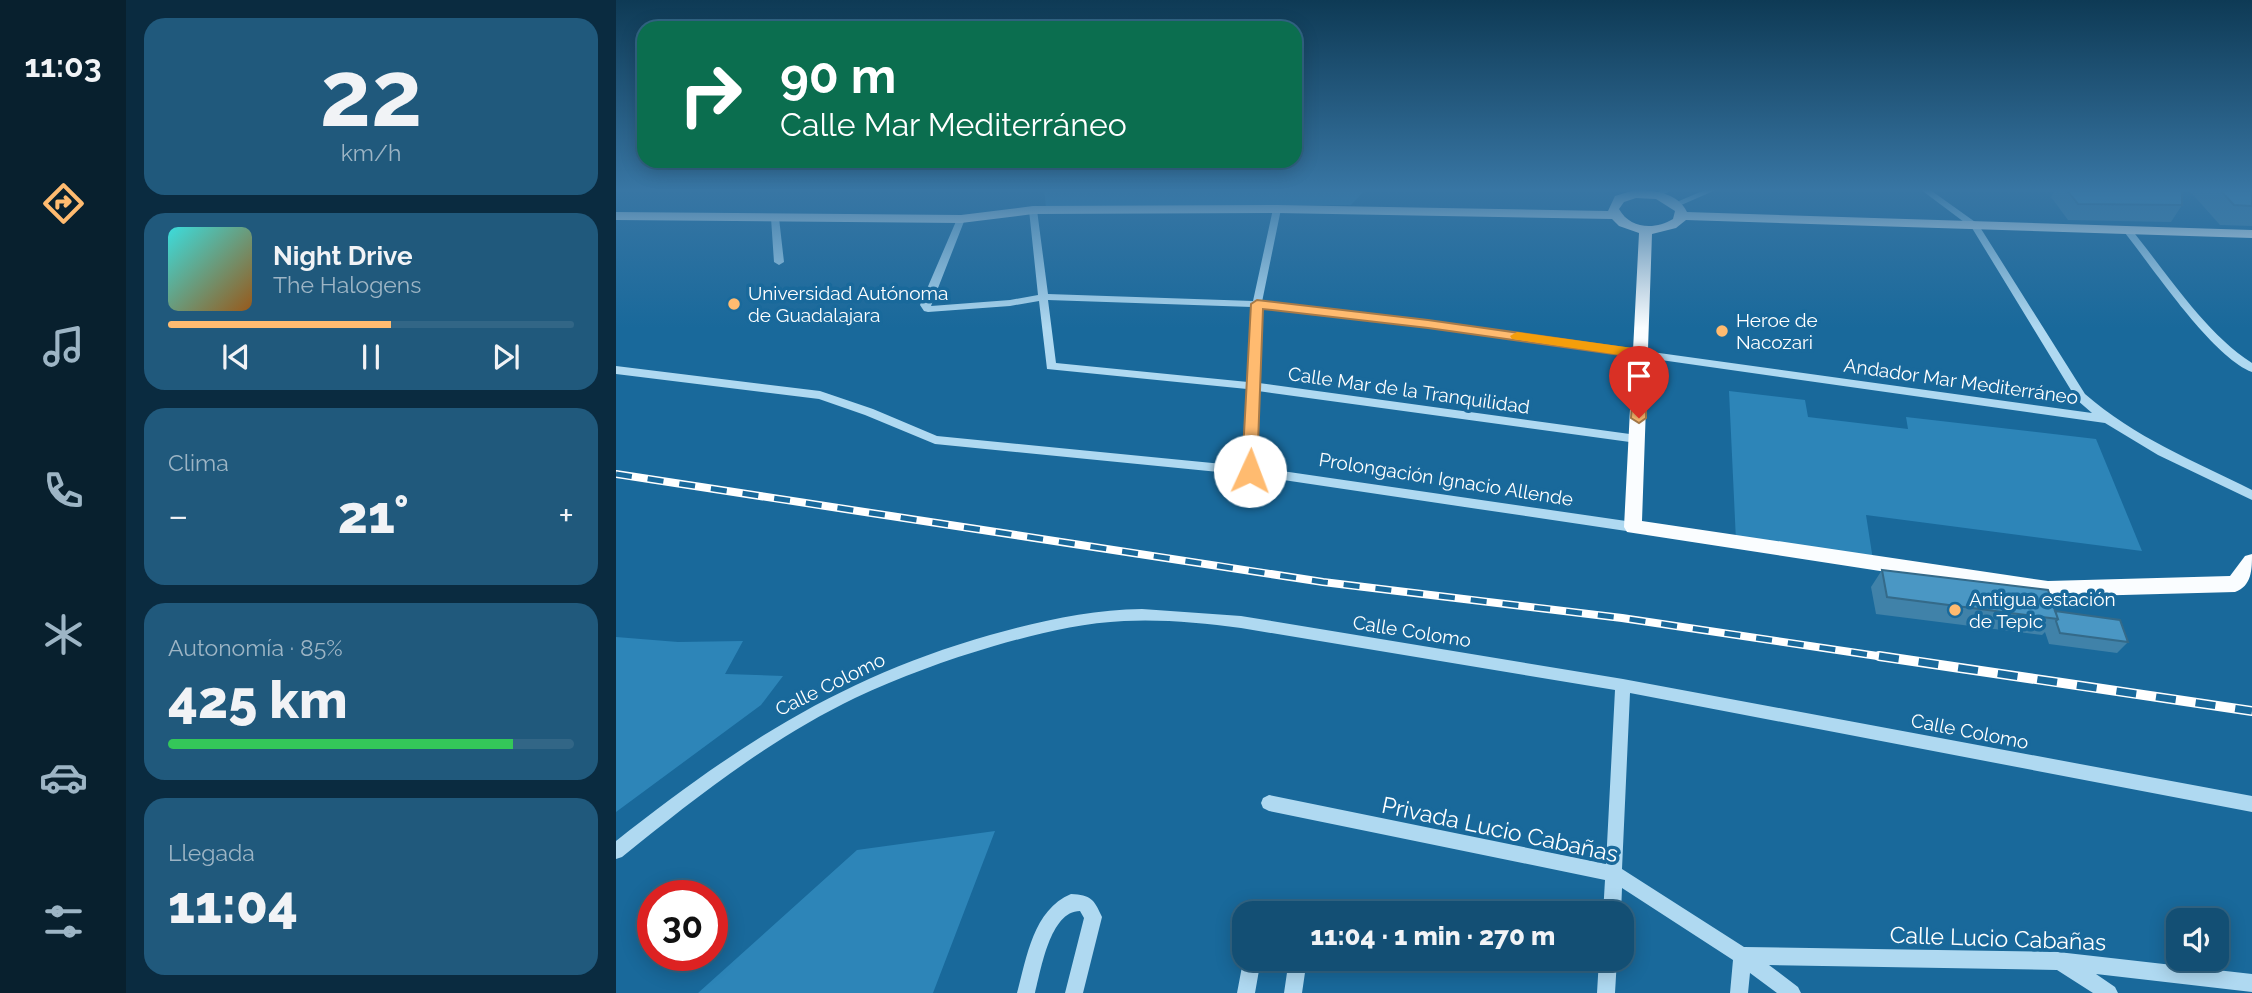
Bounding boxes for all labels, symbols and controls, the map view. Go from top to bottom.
text: 22 [320,40,422,147]
text: 11:03 [24,47,102,84]
text: 90 m [780,47,896,104]
icon: right [665,49,756,140]
text: Calle Mar Mediterráneo [780,106,1127,143]
text: km/h [341,139,401,166]
icon: directions [39,179,88,228]
text: Night Drive [273,241,412,271]
text: The Halogens [273,271,421,298]
place label: Universidad Autónoma de Guadalajara [748,282,948,326]
marker: Universidad Autónoma de Guadalajara [726,296,742,312]
place label: Heroe de Nacozari [1736,309,1818,353]
icon: music [39,322,88,371]
marker: Heroe de Nacozari [1714,323,1730,339]
icon: previous [217,338,255,376]
icon: pause [352,338,390,376]
icon: next [487,338,525,376]
pin [1609,346,1669,418]
street label: Andador Mar Mediterráneo [1842,354,2080,408]
icon: arrive [1620,357,1658,395]
street label: Calle Mar de la Tranquilidad [1287,362,1531,418]
position arrow [1213,434,1287,508]
street label: Prolongación Ignacio Allende [1317,448,1575,510]
text: Clima [168,449,229,476]
icon: phone [39,466,88,515]
text: 21° [338,484,409,545]
text: − [168,493,188,538]
text: + [558,493,574,538]
place label: Antigua estación de Tepic [1969,588,2116,632]
marker: Antigua estación de Tepic [1947,602,1963,618]
icon: climate [39,610,88,659]
street label: Calle Colomo [1351,611,1473,651]
text: Autonomía · 85% [168,634,343,661]
street label: Calle Colomo [772,648,888,720]
text: 425 km [168,669,348,730]
street label: Calle Colomo [1909,709,2031,753]
icon: car [39,753,88,802]
street label: Privada Lucio Cabañas [1379,791,1621,867]
text: Llegada [168,839,255,866]
text: 11:04 [168,874,298,935]
speed limit sign: 30 [637,880,728,971]
icon: filters [39,897,88,946]
map controls [2166,908,2229,971]
button: sound [2166,908,2229,971]
text: 11:04 · 1 min · 270 m [1311,921,1555,951]
street label: Calle Lucio Cabañas [1889,921,2107,955]

